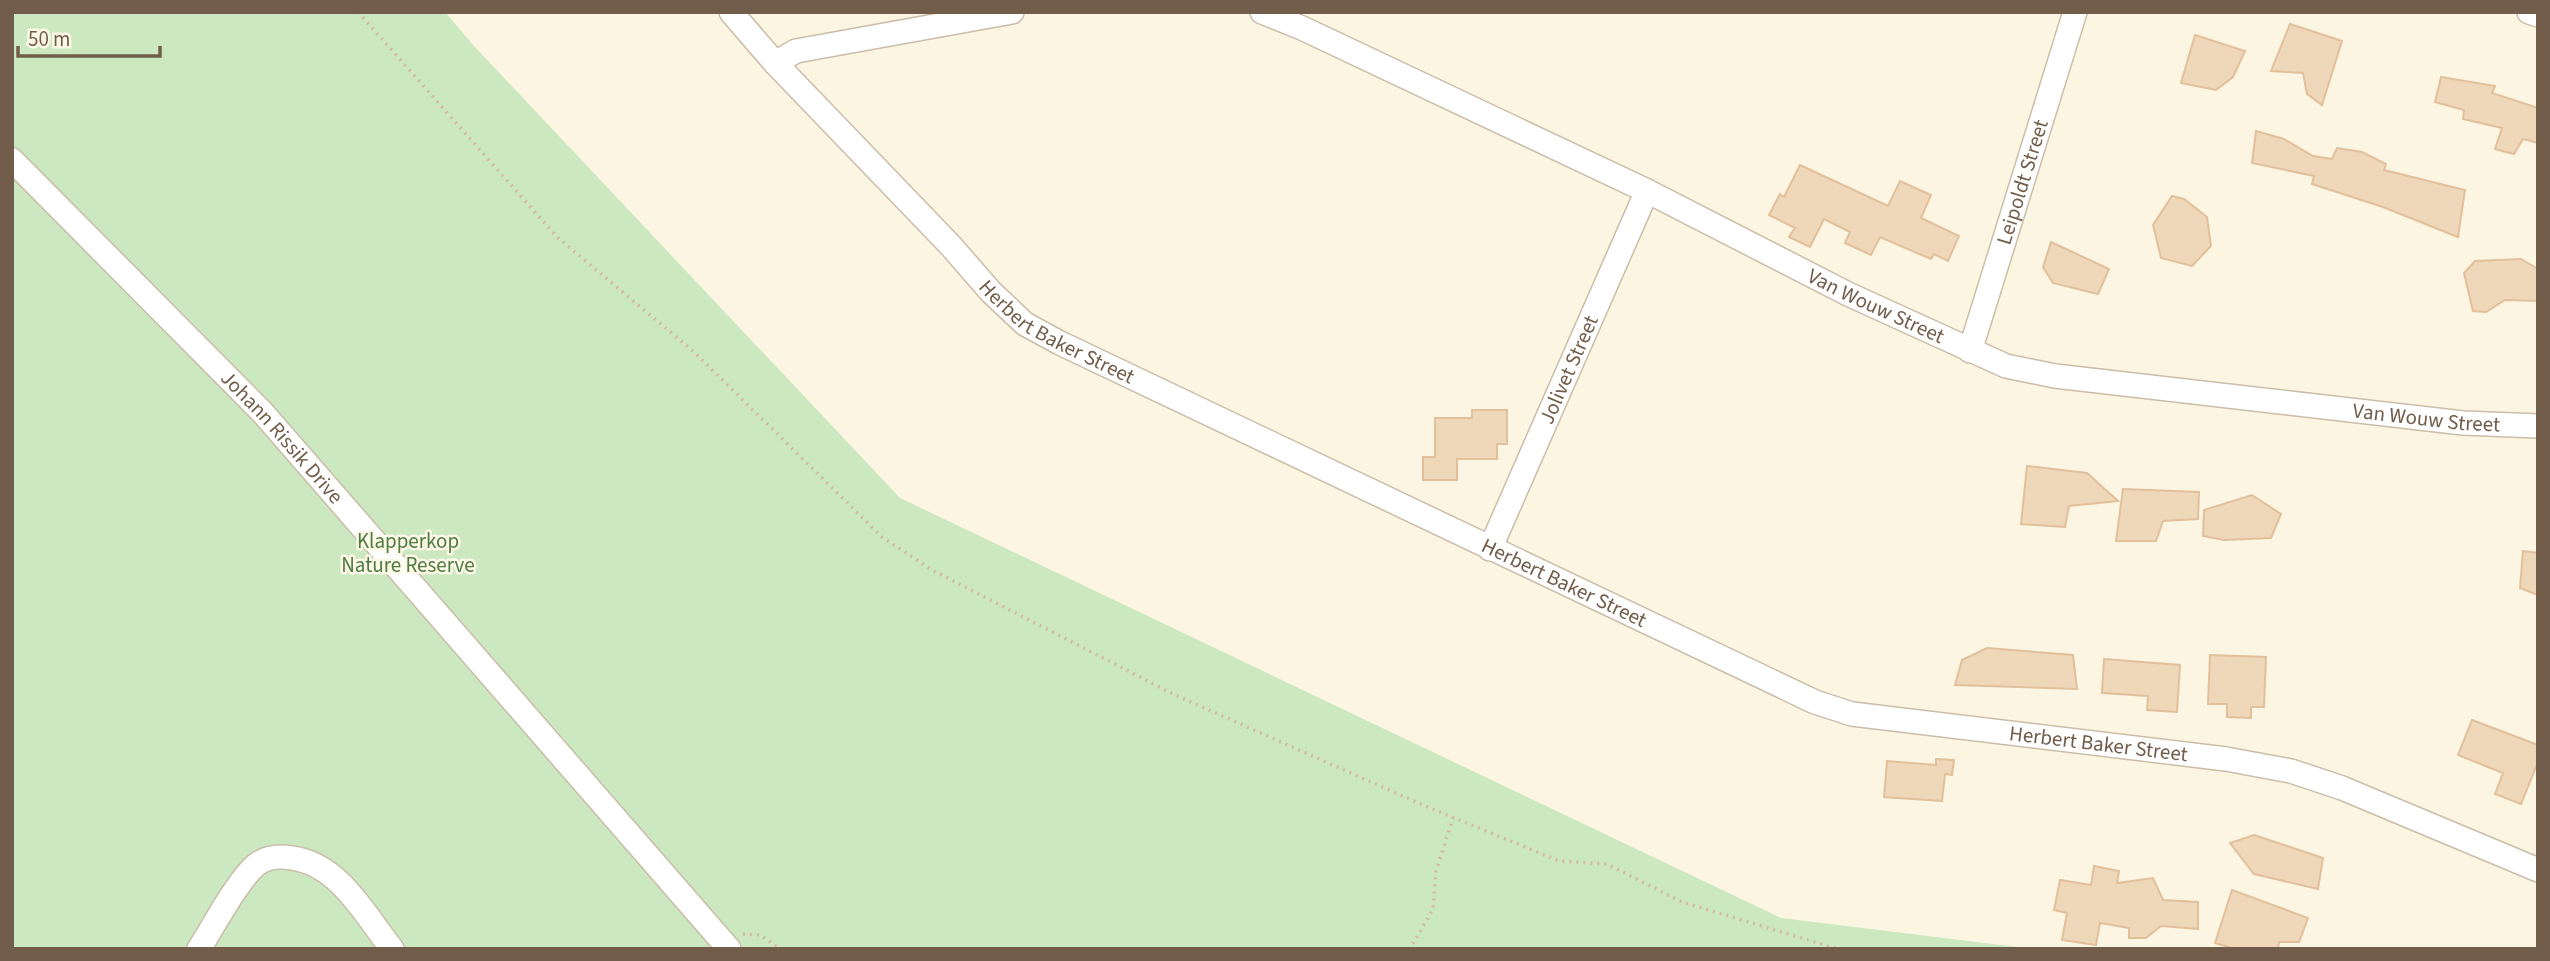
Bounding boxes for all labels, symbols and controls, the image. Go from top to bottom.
scale bar [18,14,159,58]
text: 50 m [28,24,70,54]
street label: Leipoldt Street [1989,116,2056,248]
street label: Van Wouw Street [1802,261,1949,351]
street label: Herbert Baker Street [972,273,1140,391]
street label: Jolivet Street [1532,310,1606,429]
street label: Johann Rissik Drive [214,364,350,510]
street label: Van Wouw Street [2351,395,2501,439]
park label: Klapperkop Nature Reserve [341,526,475,580]
street label: Herbert Baker Street [1477,531,1652,635]
street label: Herbert Baker Street [2008,718,2190,769]

